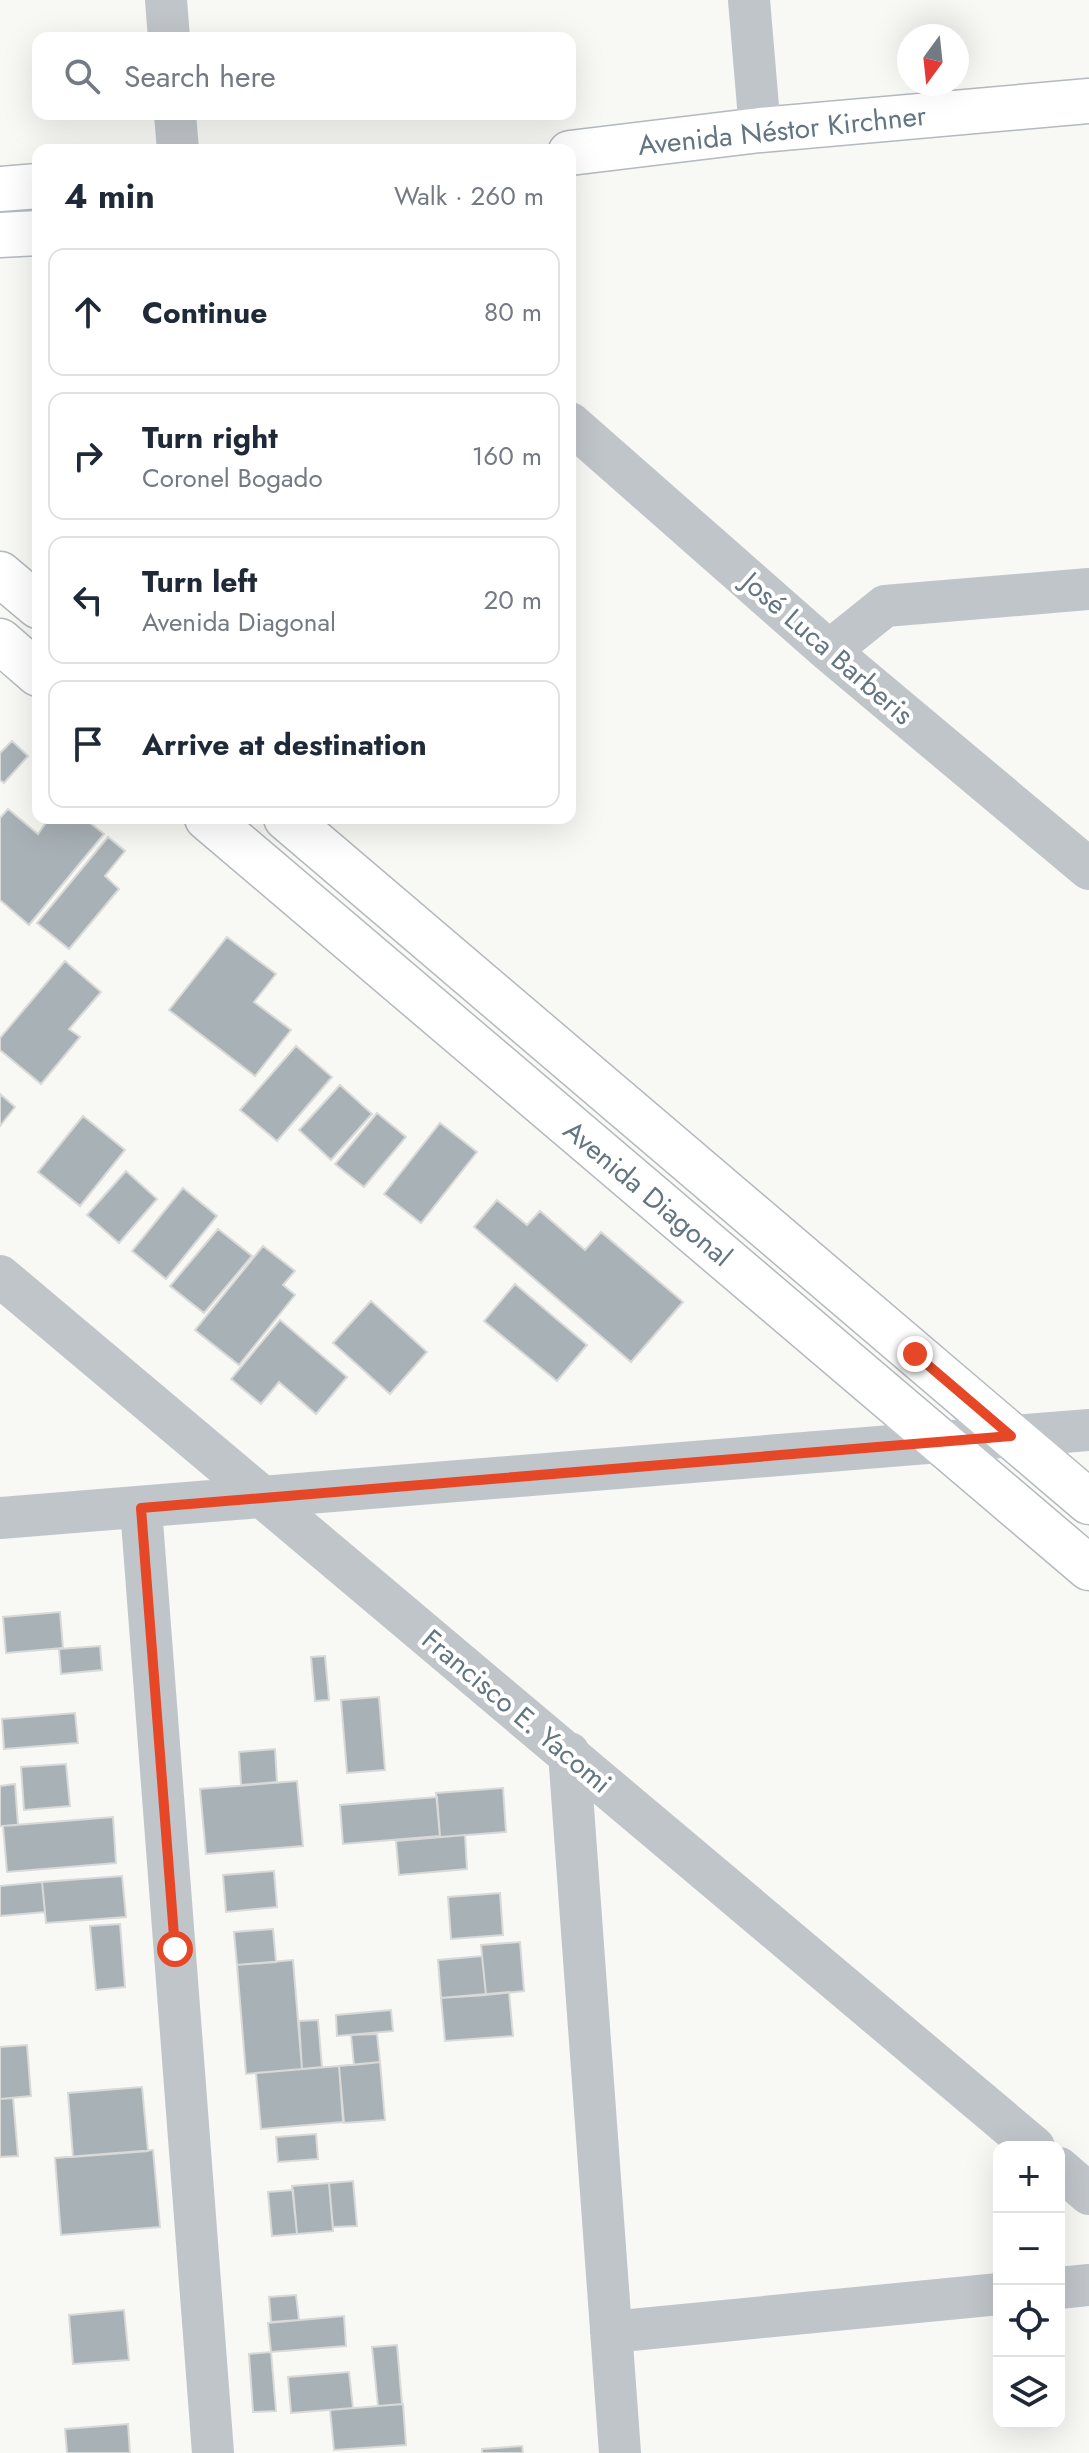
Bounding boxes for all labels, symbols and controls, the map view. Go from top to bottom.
north arrow [897,24,969,96]
search box [32,32,576,120]
icon: search [60,54,104,98]
text: Search here [124,55,276,98]
street label: Avenida Néstor Kirchner [636,95,929,166]
text: 4 min [64,172,155,221]
text: Walk · 260 m [394,177,544,215]
icon: ahead [66,290,110,334]
text: Continue [142,291,268,334]
text: 80 m [484,293,542,331]
text: Turn right [142,416,278,459]
icon: right [66,434,110,478]
text: 160 m [472,437,542,475]
text: Coronel Bogado [142,459,323,497]
text: Turn left [142,560,257,603]
street label: José Luca Barberis [730,560,922,734]
icon: left [66,578,110,622]
text: 20 m [484,581,542,619]
text: Avenida Diagonal [142,603,336,641]
icon: arrive [66,722,110,766]
text: Arrive at destination [142,723,427,766]
street label: Avenida Diagonal [555,1111,741,1276]
route end [897,1336,933,1372]
street label: Francisco E. Yacomi [413,1620,620,1803]
route start [157,1931,193,1967]
map controls [993,2141,1065,2429]
button: + [993,2141,1065,2213]
button: − [993,2213,1065,2285]
button: locate [993,2285,1065,2357]
button: layers [993,2357,1065,2429]

